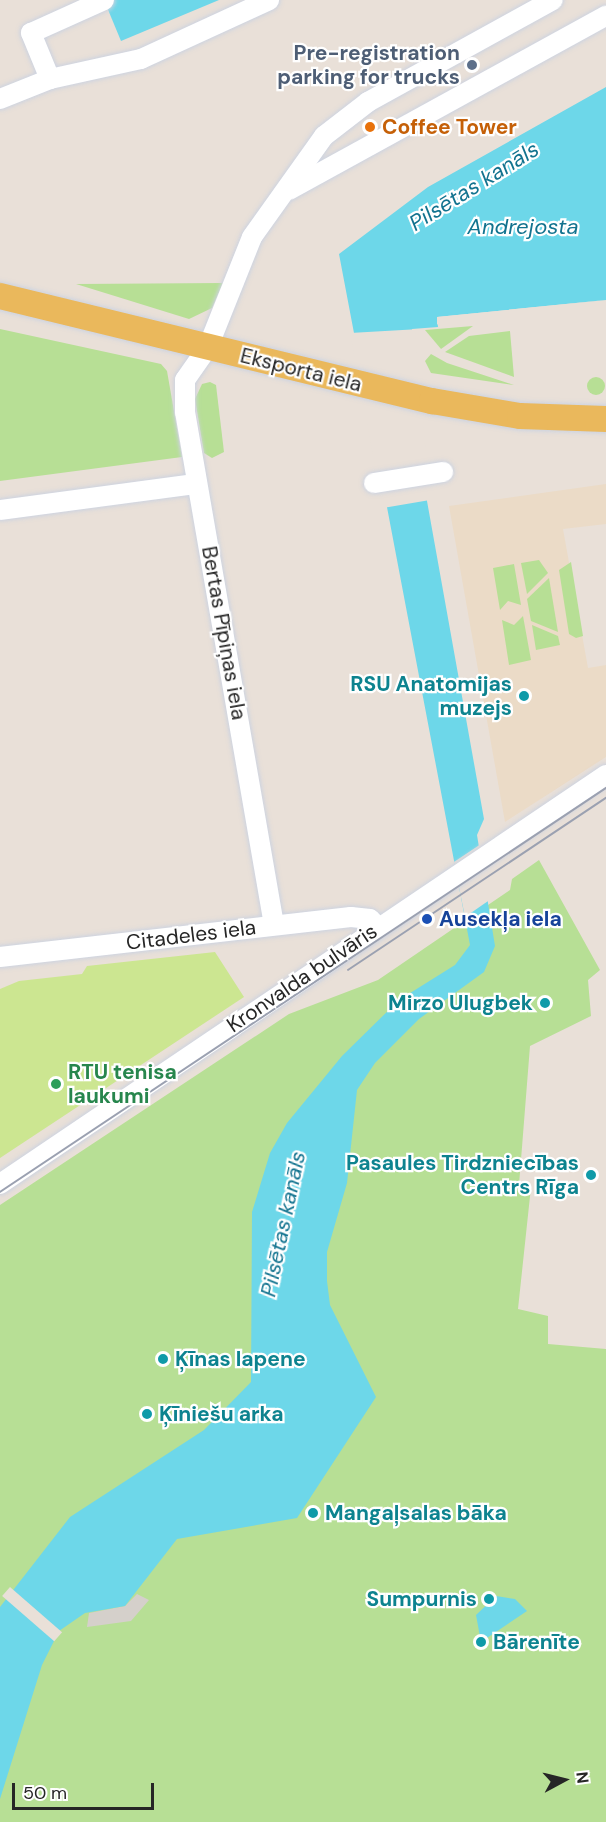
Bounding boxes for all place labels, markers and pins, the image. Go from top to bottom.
place label: Pre-registration parking for trucks [277,40,460,90]
marker: Pre-registration parking for trucks [465,58,479,72]
place label: Coffee Tower [382,114,517,140]
marker: Coffee Tower [363,120,377,134]
place label: RSU Anatomijas muzejs [350,671,512,721]
marker: RSU Anatomijas muzejs [517,689,531,703]
place label: Ausekļa iela [439,906,562,932]
marker: Ausekļa iela [420,912,434,926]
place label: Mirzo Ulugbek [388,990,533,1016]
marker: Mirzo Ulugbek [538,996,552,1010]
place label: RTU tenisa laukumi [68,1059,177,1109]
marker: RTU tenisa laukumi [49,1077,63,1091]
place label: Pasaules Tirdzniecības Centrs Rīga [346,1150,579,1200]
marker: Pasaules Tirdzniecības Centrs Rīga [584,1168,598,1182]
place label: Ķīnas lapene [175,1346,306,1372]
marker: Ķīnas lapene [156,1352,170,1366]
place label: Ķīniešu arka [159,1401,284,1427]
marker: Ķīniešu arka [140,1407,154,1421]
place label: Mangaļsalas bāka [325,1500,507,1526]
marker: Mangaļsalas bāka [306,1506,320,1520]
place label: Sumpurnis [366,1586,477,1612]
marker: Sumpurnis [482,1592,496,1606]
place label: Bārenīte [493,1629,580,1655]
marker: Bārenīte [474,1635,488,1649]

